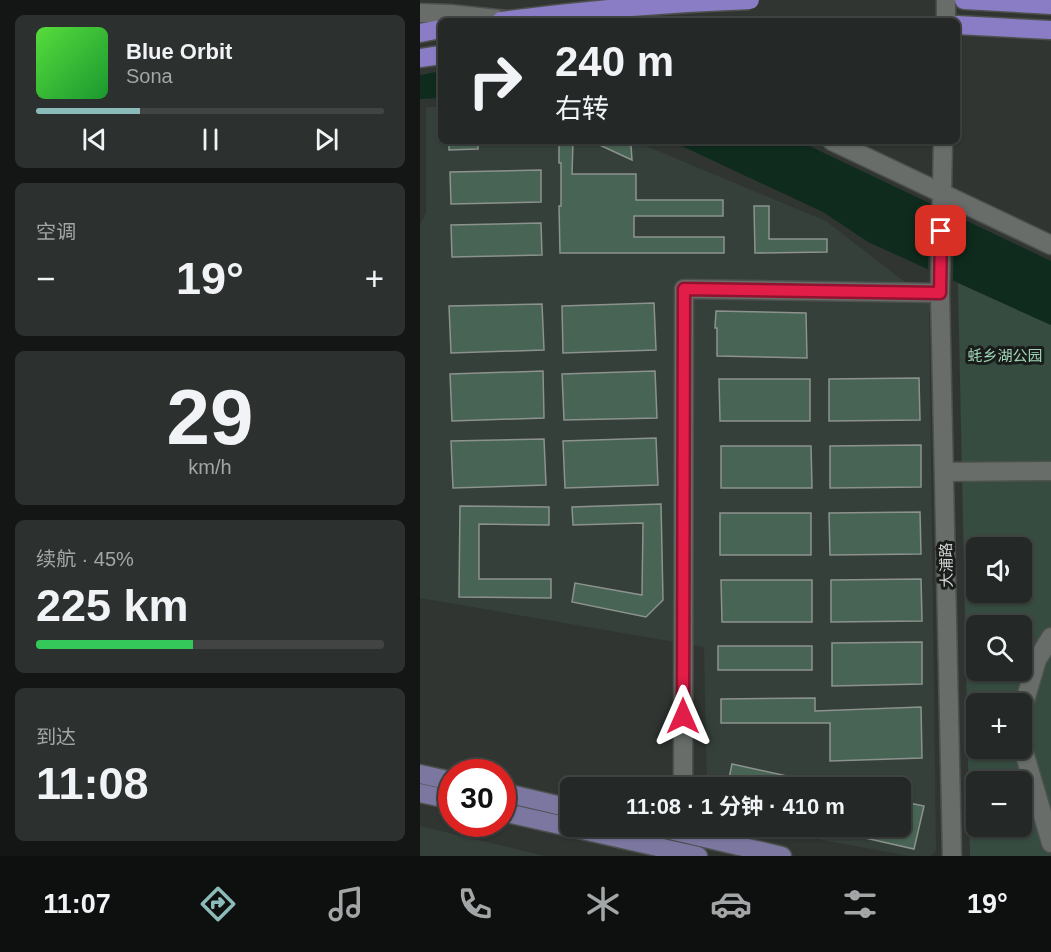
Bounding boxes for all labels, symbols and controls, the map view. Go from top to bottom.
text: 240 m [555,38,674,85]
text: Blue Orbit [126,39,232,64]
icon: right [456,42,534,120]
text: Sona [126,65,173,87]
text: 右转 [555,94,609,124]
icon: previous [78,123,111,156]
icon: pause [194,123,227,156]
icon: next [310,123,343,156]
pin [915,205,966,256]
icon: arrive [924,214,957,247]
text: 空调 [36,221,76,243]
text: 19° [176,253,244,304]
text: − [36,260,55,297]
text: + [365,260,384,297]
park label: 蚝乡湖公园 [967,347,1043,364]
text: 29 [167,373,253,461]
text: km/h [188,456,232,478]
map controls [966,537,1032,837]
button: sound [966,537,1032,603]
street label: 大浦路 [937,542,955,588]
text: 续航 · 45% [36,548,134,570]
text: 225 km [36,580,189,631]
button: search [966,615,1032,681]
position arrow [651,684,715,748]
button: + [966,693,1032,759]
text: 到达 [36,726,76,748]
text: 11:08 [36,758,149,809]
speed limit sign: 30 [438,759,516,837]
button: − [966,771,1032,837]
text: 11:08 · 1 分钟 · 410 m [626,794,845,819]
icon: directions [197,883,239,925]
icon: music [325,883,367,925]
icon: phone [454,883,496,925]
icon: climate [582,883,624,925]
icon: car [710,883,752,925]
icon: filters [839,883,881,925]
text: 11:07 [43,889,111,919]
text: 19° [967,889,1008,919]

